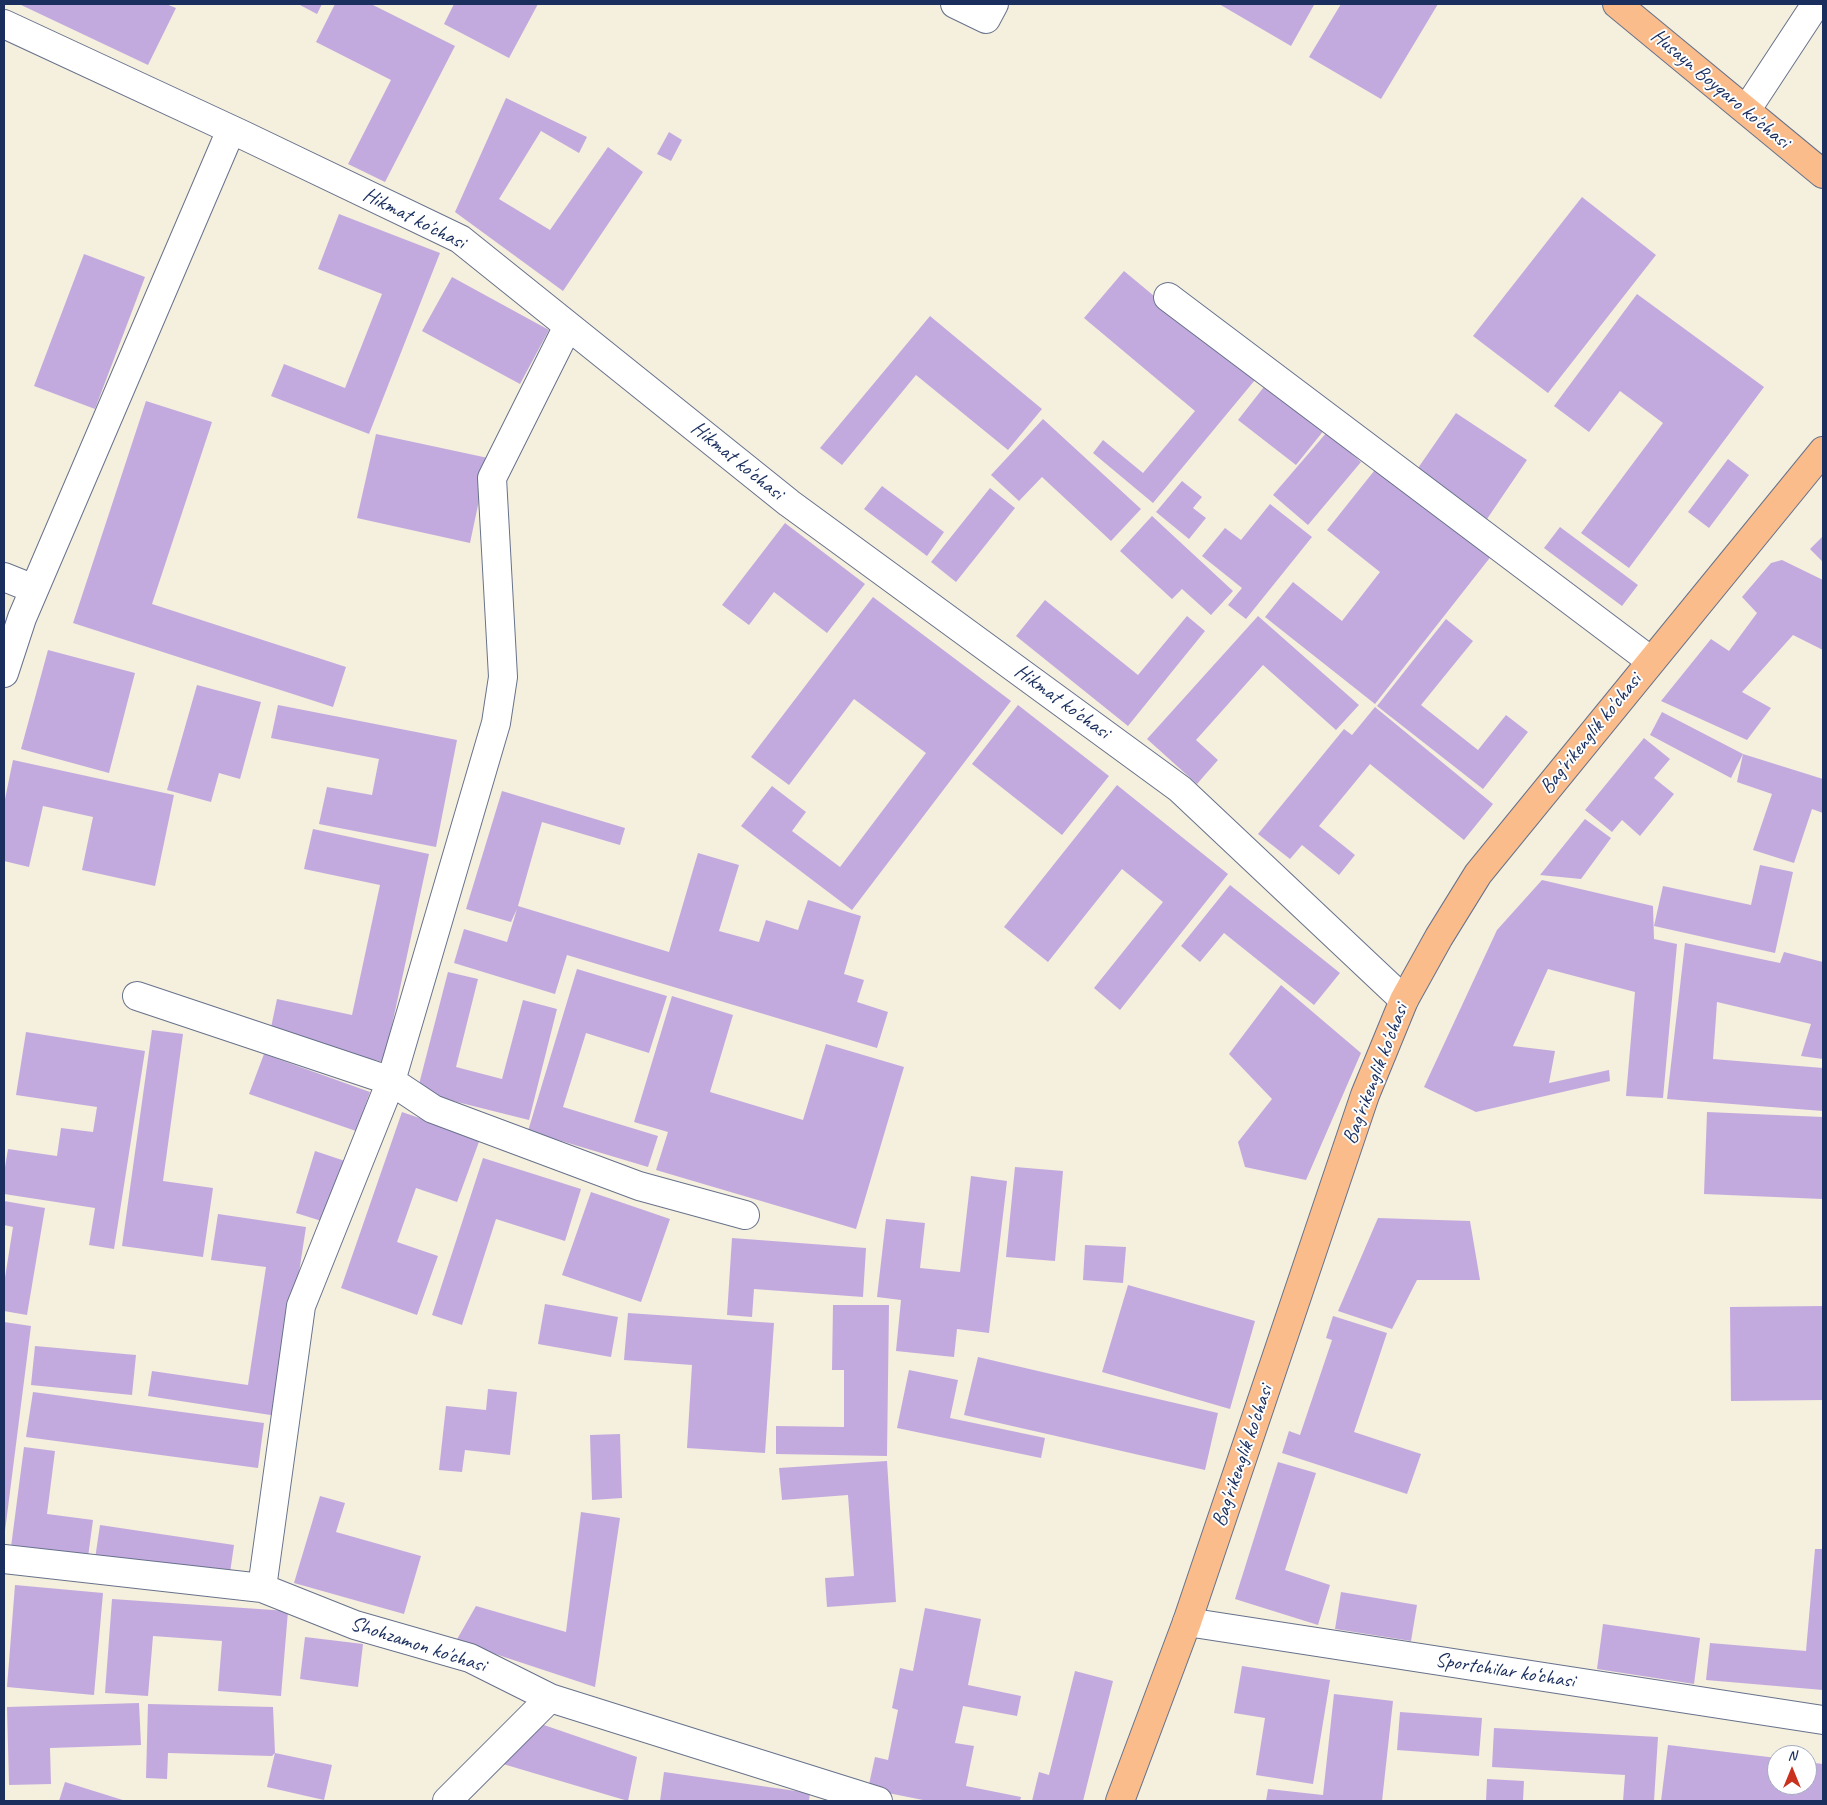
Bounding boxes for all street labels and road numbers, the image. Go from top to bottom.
street label: Husayn Boyqaro ko'chasi [1645,24,1795,154]
street label: Hikmat ko'chasi [358,182,470,256]
street label: Hikmat ko'chasi [686,416,788,506]
street label: Hikmat ko'chasi [1009,659,1115,745]
street label: Bag'rikenglik ko'chasi [1535,668,1647,800]
street label: Bag'rikenglik ko'chasi [1338,1000,1414,1148]
street label: Bag'rikenglik ko'chasi [1207,1382,1279,1530]
street label: Shohzamon ko'chasi [347,1611,489,1679]
street label: Sportchilar ko‘chasi [1434,1648,1576,1694]

